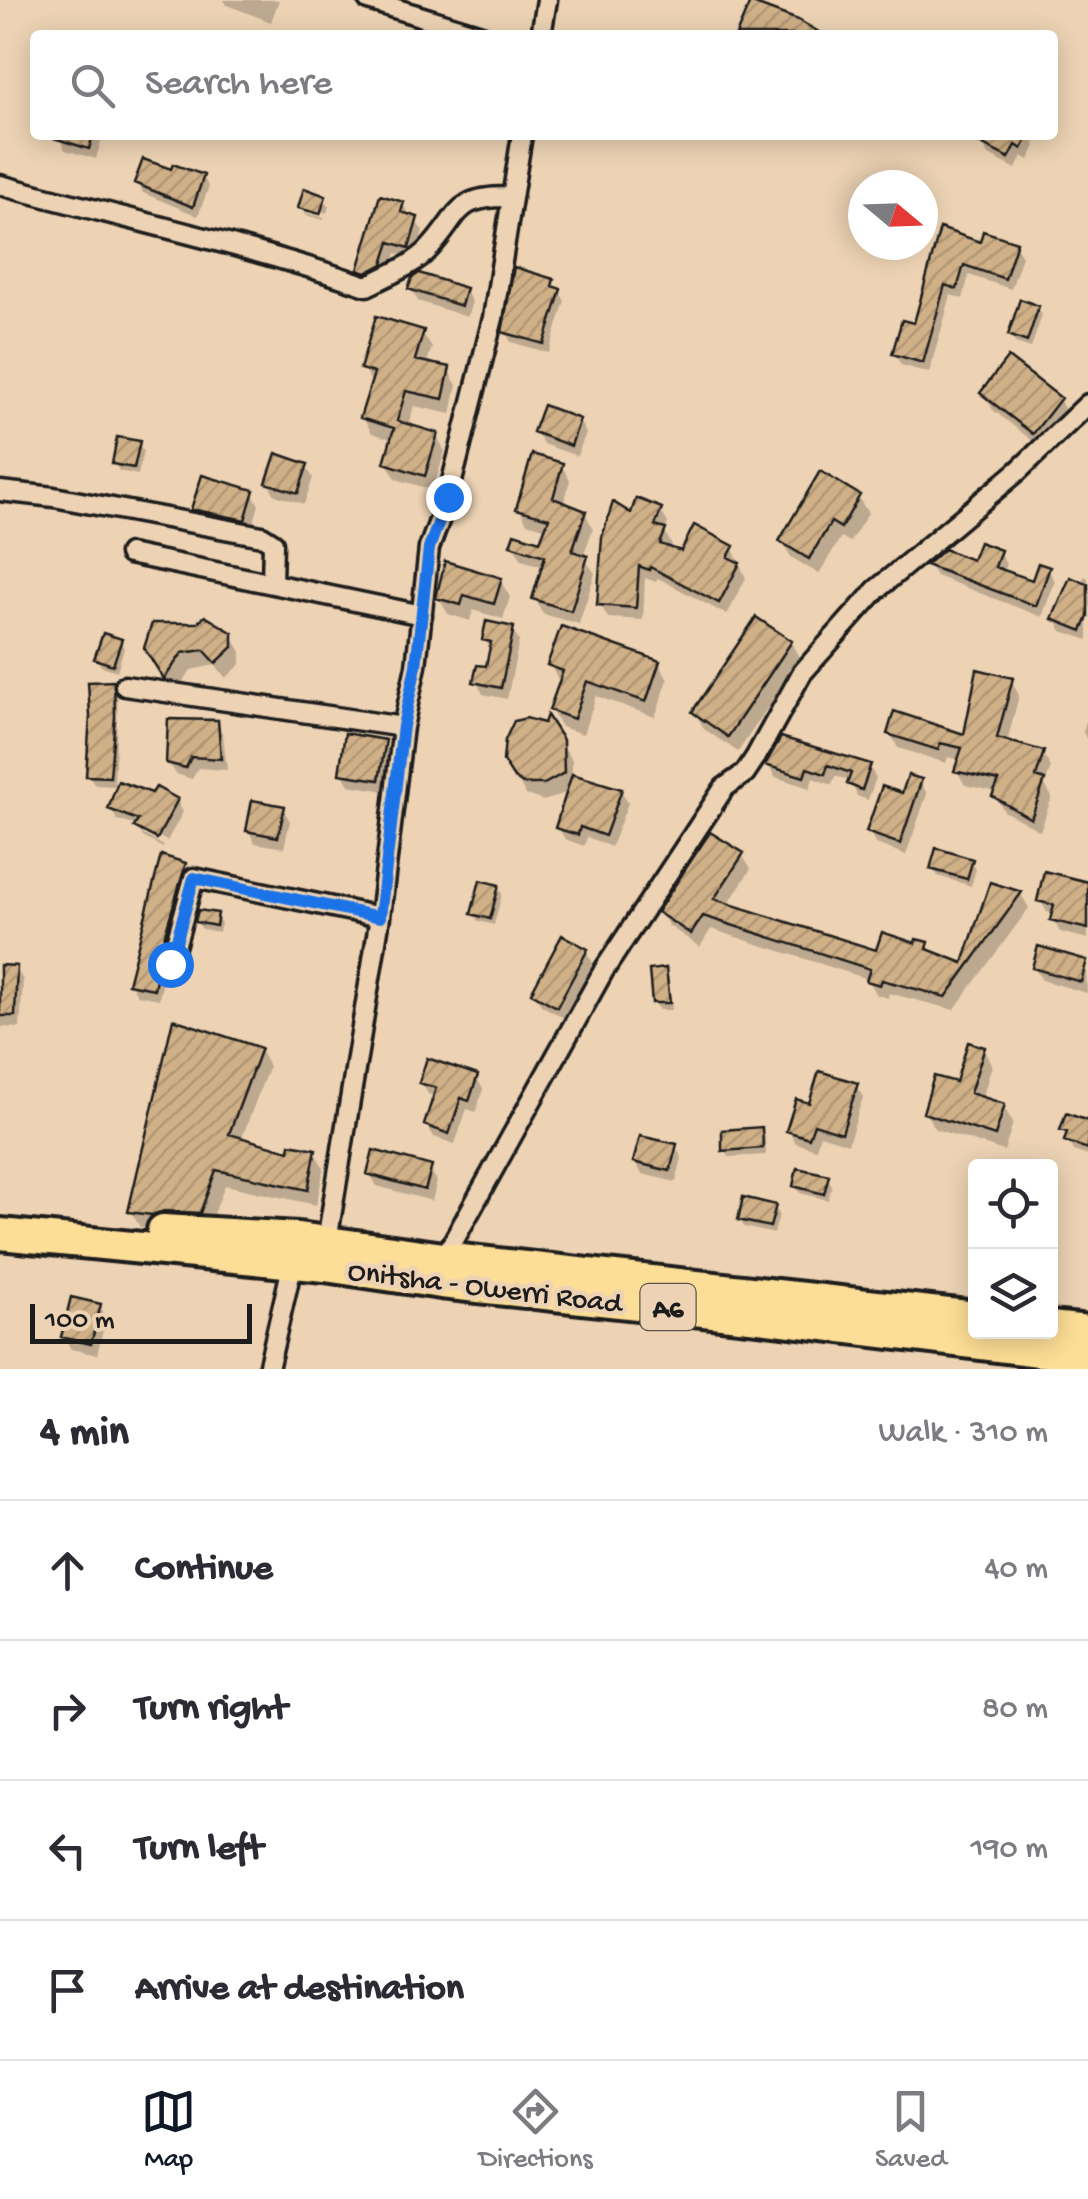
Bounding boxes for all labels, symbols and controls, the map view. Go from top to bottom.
search box [30,30,1058,140]
icon: search [65,58,120,113]
text: Search here [145,63,332,107]
north arrow [848,170,938,260]
route end [426,475,472,521]
route start [148,942,194,988]
map controls [968,1159,1058,1339]
button: locate [968,1159,1058,1249]
button: layers [968,1249,1058,1339]
street label: Onitsha - Owerri Road [346,1255,626,1324]
road number: A6 [640,1284,696,1330]
scale bar [30,1299,252,1344]
text: 100 m [45,1305,115,1338]
text: 4 min [40,1410,129,1459]
text: Walk · 310 m [879,1415,1048,1453]
icon: ahead [40,1543,95,1598]
text: Continue [135,1548,273,1592]
text: 40 m [984,1551,1048,1589]
icon: right [40,1683,95,1738]
text: Turn right [135,1688,287,1732]
text: 80 m [982,1691,1048,1729]
icon: left [40,1823,95,1878]
text: Turn left [135,1828,263,1872]
text: 190 m [971,1831,1048,1869]
icon: arrive [40,1963,95,2018]
text: Arrive at destination [135,1968,464,2012]
tab: Map [141,2084,196,2177]
tab: Directions [479,2084,593,2177]
tab: Saved [875,2084,947,2177]

